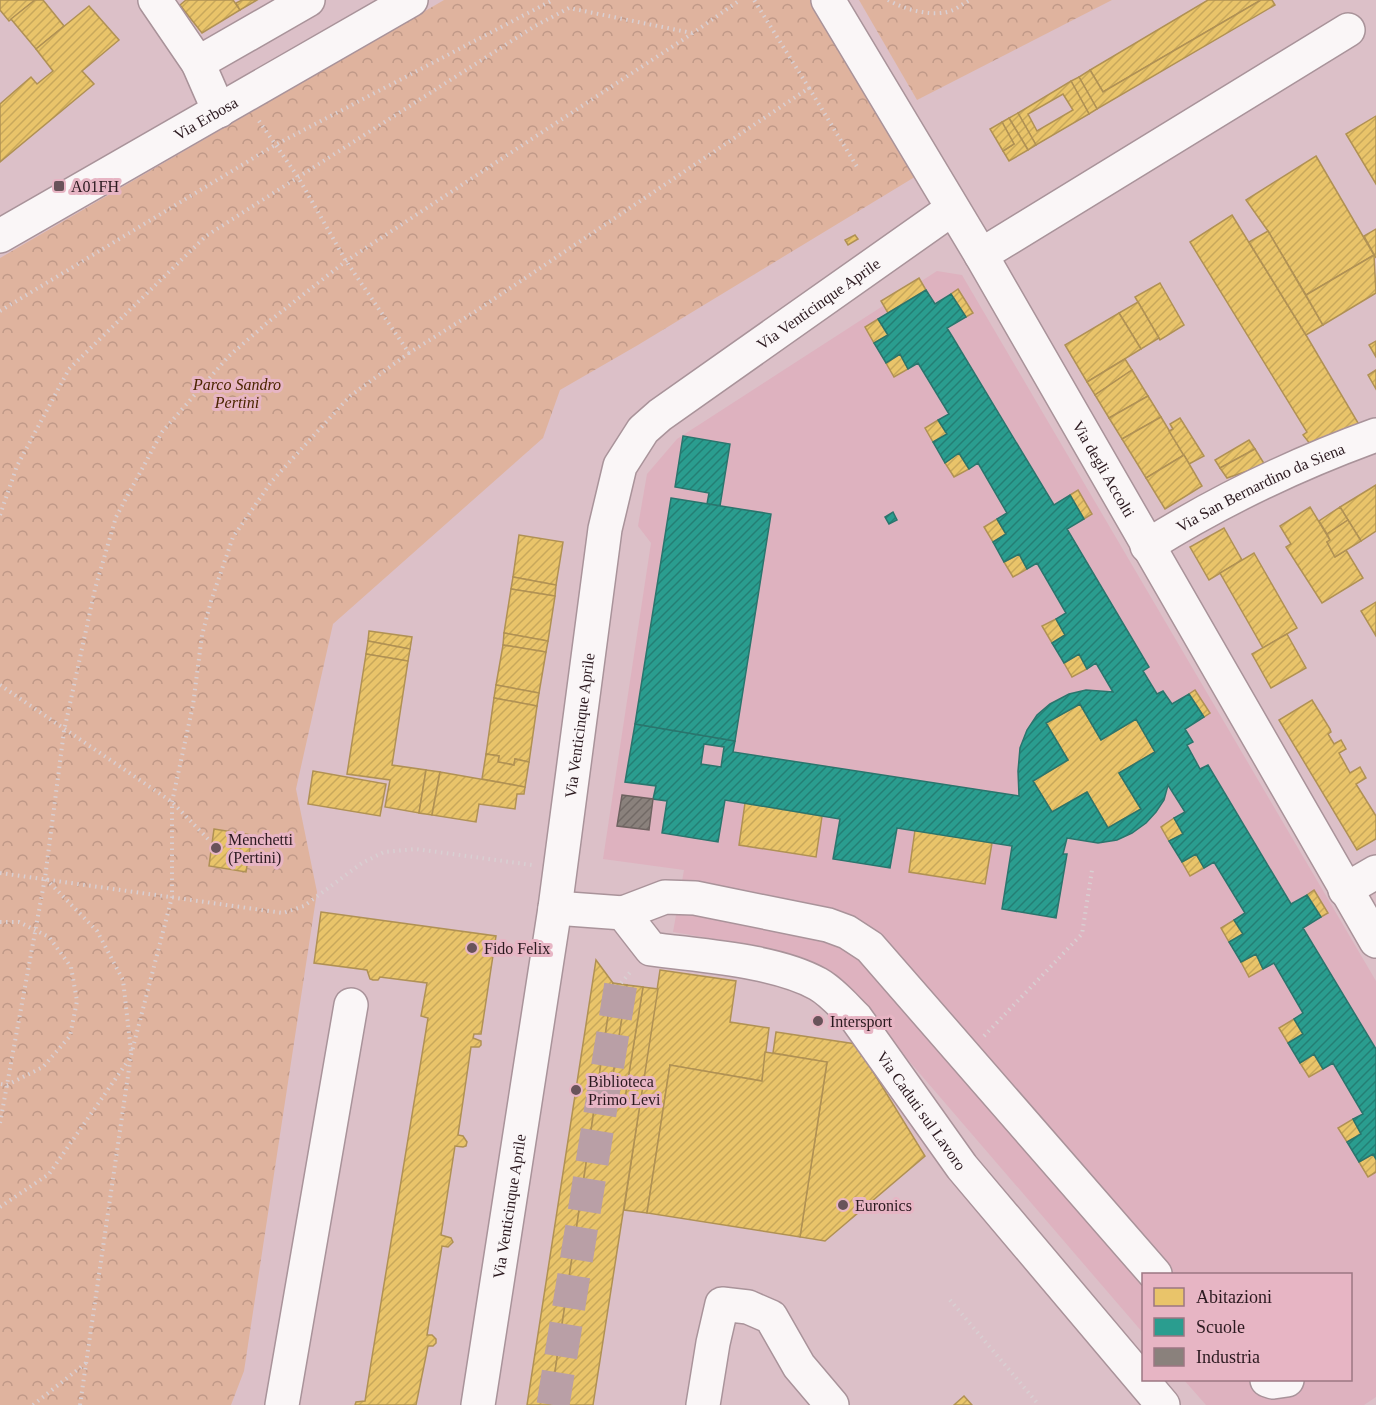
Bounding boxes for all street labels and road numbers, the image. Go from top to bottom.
street label: Via Erbosa [171,93,240,143]
street label: Via Venticinque Aprile [754,254,883,353]
street label: Via degli Accolti [1070,417,1139,520]
street label: Via San Bernardino da Siena [1173,439,1347,535]
street label: Via Venticinque Aprile [561,652,597,799]
street label: Via Caduti sul Lavoro [874,1048,970,1173]
street label: Via Venticinque Aprile [489,1133,528,1280]

